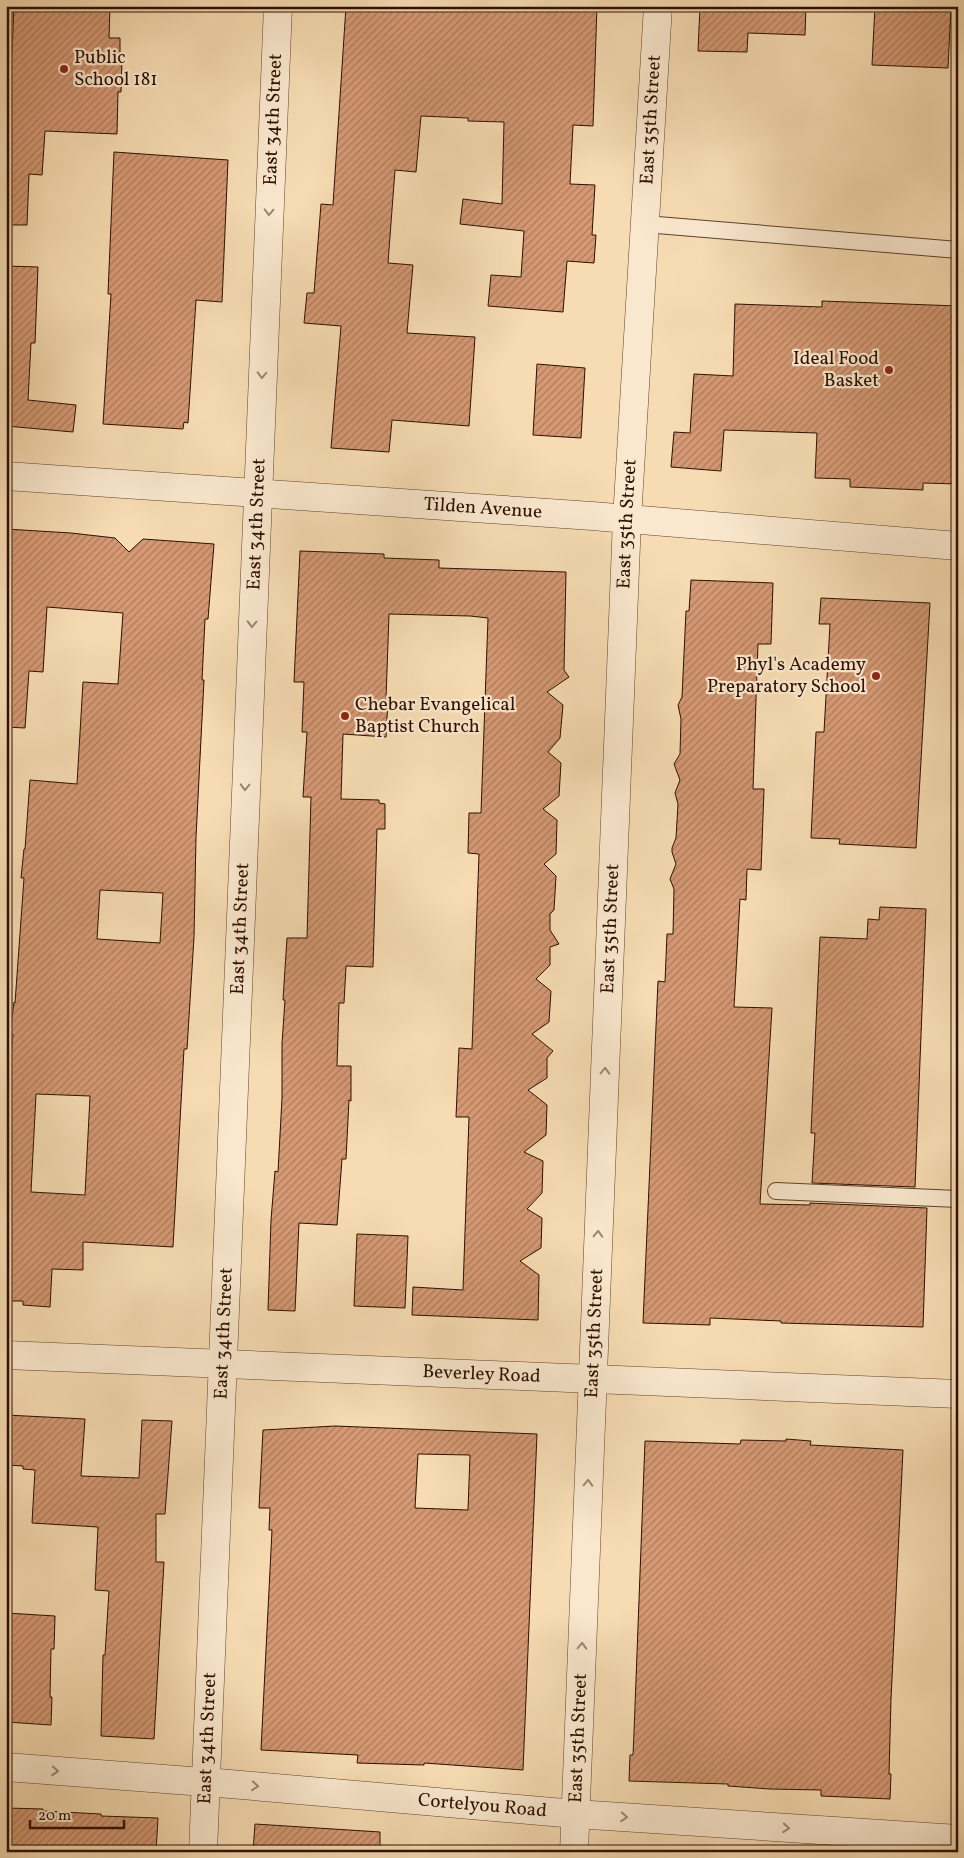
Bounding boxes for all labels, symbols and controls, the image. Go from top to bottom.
place label: Public School 181 [74,45,158,93]
street label: East 34th Street [258,52,289,186]
street label: East 35th Street [634,54,668,185]
marker: Public School 181 [58,63,70,75]
one-way arrow [264,209,274,217]
place label: Ideal Food Basket [793,346,879,394]
marker: Ideal Food Basket [883,364,895,376]
one-way arrow [257,371,267,379]
street label: East 34th Street [241,457,273,591]
street label: East 35th Street [611,458,644,590]
street label: Tilden Avenue [423,492,543,526]
one-way arrow [246,621,257,629]
place label: Phyl's Academy Preparatory School [707,652,866,700]
marker: Phyl's Academy Preparatory School [870,670,882,682]
place label: Chebar Evangelical Baptist Church [355,692,516,740]
marker: Chebar Evangelical Baptist Church [339,710,351,722]
one-way arrow [240,783,251,791]
street label: East 34th Street [225,862,256,995]
street label: East 35th Street [595,863,626,994]
one-way arrow [600,1067,610,1074]
one-way arrow [593,1229,604,1237]
street label: East 34th Street [208,1266,240,1400]
street label: East 35th Street [579,1268,610,1399]
street label: Beverley Road [422,1359,541,1390]
one-way arrow [583,1479,594,1487]
one-way arrow [577,1641,587,1649]
street label: East 34th Street [192,1671,223,1805]
street label: East 35th Street [563,1672,594,1804]
one-way arrow [51,1765,59,1776]
one-way arrow [251,1780,259,1791]
street label: Cortelyou Road [417,1787,548,1825]
scale bar [30,1798,124,1830]
text: 20 m [38,1806,71,1827]
one-way arrow [620,1811,628,1822]
one-way arrow [782,1822,790,1833]

